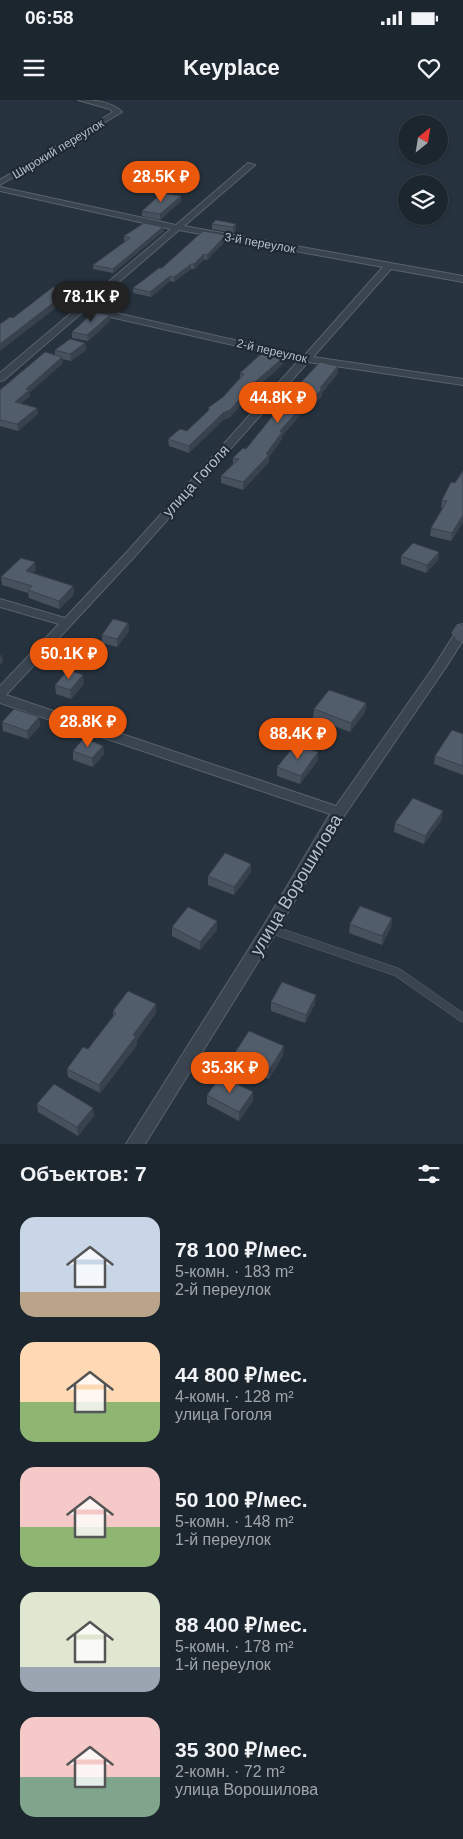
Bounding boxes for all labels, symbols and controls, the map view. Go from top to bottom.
text: 06:58 [25,7,74,28]
icon: menu [20,54,48,82]
icon: heart [415,54,443,82]
text: Keyplace [183,55,280,80]
north arrow [398,115,448,165]
map controls [398,115,448,225]
street label: Широкий переулок [10,116,107,182]
pin: 28.5K ₽ [115,161,207,203]
text: 28.5K ₽ [133,168,189,185]
button: layers [398,175,448,225]
street label: 3-й переулок [223,230,297,256]
pin: 78.1K ₽ [45,280,137,323]
text: 78.1K ₽ [63,288,119,305]
street label: 2-й переулок [235,336,309,366]
pin: 44.8K ₽ [232,382,324,424]
text: 44.8K ₽ [250,389,306,406]
street label: улица Гоголя [159,441,232,520]
pin: 50.1K ₽ [23,638,115,680]
text: 50.1K ₽ [41,645,97,662]
pin: 28.8K ₽ [42,706,134,748]
text: 28.8K ₽ [60,713,116,730]
pin: 88.4K ₽ [252,718,344,760]
text: 88.4K ₽ [270,725,326,742]
street label: улица Ворошилова [246,810,347,959]
pin: 35.3K ₽ [184,1052,276,1094]
text: 35.3K ₽ [202,1059,258,1076]
icon: filters [415,1160,443,1188]
text: Объектов: 7 [20,1162,147,1185]
icon: home [60,1237,120,1297]
text: 78 100 ₽/мес. [175,1238,308,1261]
text: 5-комн. · 183 m² [175,1263,294,1280]
text: 2-й переулок [175,1281,271,1298]
icon: home [60,1362,120,1422]
text: 44 800 ₽/мес. [175,1363,308,1386]
text: 4-комн. · 128 m² [175,1388,294,1405]
text: улица Гоголя [175,1406,272,1423]
icon: home [60,1487,120,1547]
text: 50 100 ₽/мес. [175,1488,308,1511]
text: 5-комн. · 148 m² [175,1513,294,1530]
text: 1-й переулок [175,1531,271,1548]
icon: home [60,1612,120,1672]
text: 88 400 ₽/мес. [175,1613,308,1636]
text: 5-комн. · 178 m² [175,1638,294,1655]
text: 1-й переулок [175,1656,271,1673]
icon: home [60,1737,120,1797]
text: 35 300 ₽/мес. [175,1738,308,1761]
text: 2-комн. · 72 m² [175,1763,285,1780]
text: улица Ворошилова [175,1781,318,1798]

